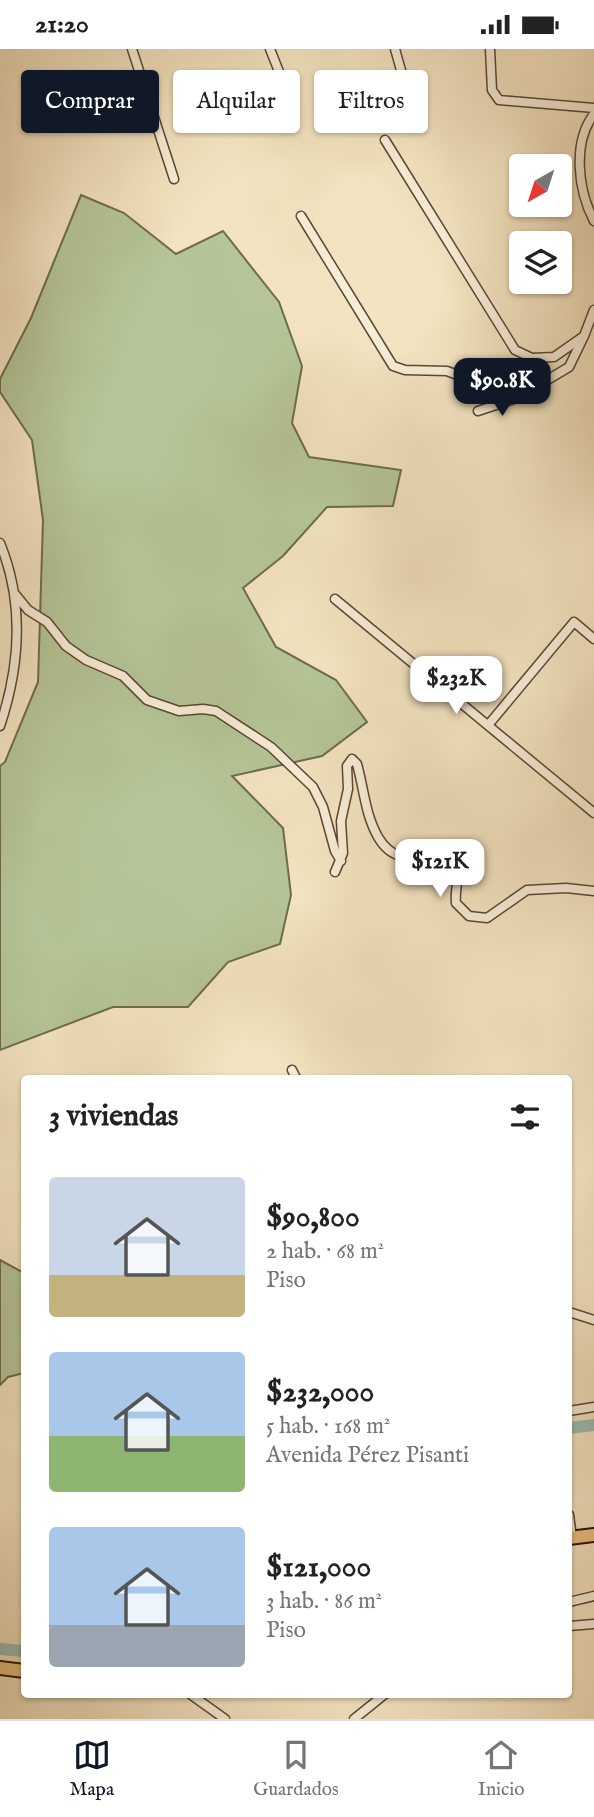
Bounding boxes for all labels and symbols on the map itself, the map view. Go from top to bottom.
north arrow [509,154,572,217]
pin: $90.8K [445,359,559,418]
pin: $232K [407,657,505,716]
pin: $121K [391,839,489,899]

